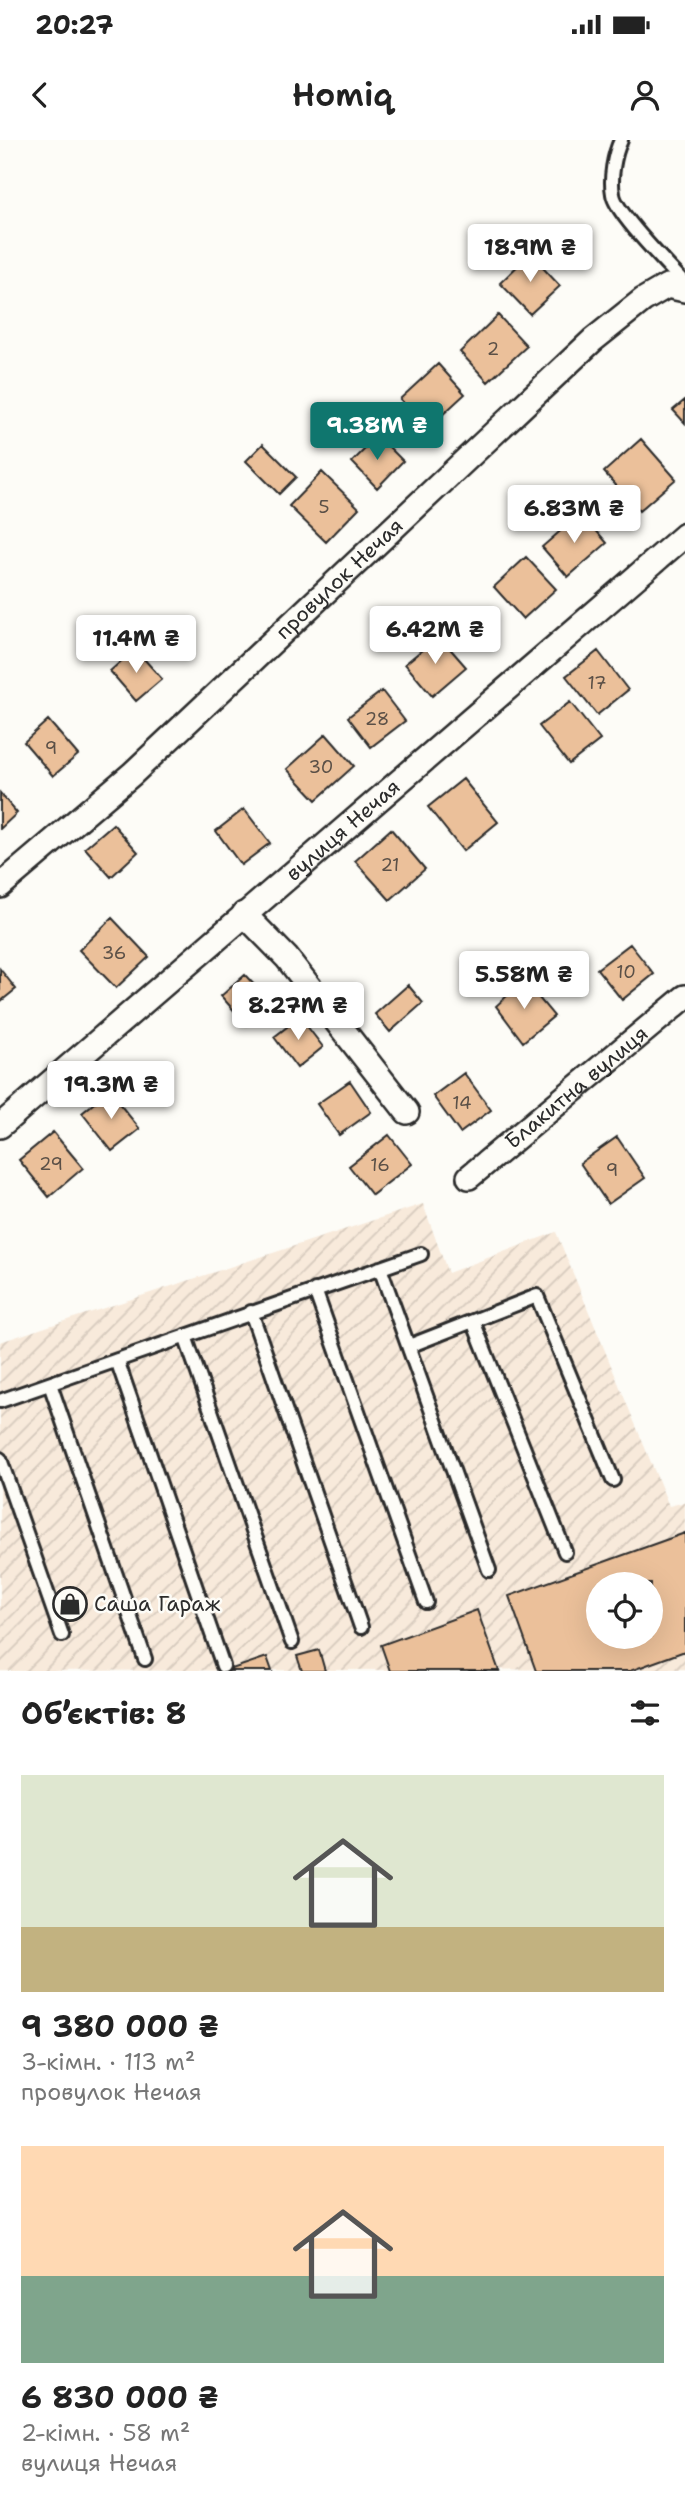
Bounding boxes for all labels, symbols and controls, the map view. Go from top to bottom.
text: 20:27 [35,7,113,42]
text: Homiq [292,73,393,116]
icon: back [21,76,59,114]
icon: person [626,76,664,114]
pin: 18.9M ₴ [465,225,595,284]
text: 18.9M ₴ [484,232,576,262]
house number: 2 [487,337,499,361]
pin: 9.38M ₴ [312,402,442,462]
text: 9.38M ₴ [326,410,428,440]
pin: 6.83M ₴ [509,486,639,545]
text: 6.83M ₴ [524,493,624,523]
house number: 5 [318,495,330,519]
street label: провулок Нечая [270,512,409,645]
pin: 6.42M ₴ [370,606,500,666]
text: 6.42M ₴ [386,614,484,644]
pin: 11.4M ₴ [71,616,201,675]
text: 11.4M ₴ [92,623,180,653]
house number: 17 [587,671,607,695]
house number: 28 [365,707,389,731]
house number: 9 [45,736,57,760]
house number: 30 [309,755,333,779]
street label: вулиця Нечая [280,773,406,887]
house number: 21 [380,853,400,877]
house number: 36 [102,941,126,965]
pin: 5.58M ₴ [459,952,589,1011]
text: 5.58M ₴ [475,959,573,989]
house number: 10 [616,960,636,984]
pin: 8.27M ₴ [233,982,363,1042]
text: 8.27M ₴ [248,990,348,1020]
street label: Блакитна вулиця [499,1020,654,1155]
pin: 19.3M ₴ [46,1062,176,1121]
text: 19.3M ₴ [63,1069,159,1099]
house number: 14 [452,1091,472,1115]
house number: 29 [39,1152,63,1176]
house number: 16 [370,1153,390,1177]
house number: 9 [606,1158,618,1182]
map controls [586,1572,663,1649]
button: locate [586,1572,663,1649]
shop icon: Саша Гараж [51,1585,89,1623]
place label: Саша Гараж [94,1590,221,1618]
text: Об’єктів: 8 [21,1693,187,1734]
icon: filters [626,1694,664,1732]
icon: home [280,1820,406,1946]
text: 9 380 000 ₴ [21,2006,219,2047]
text: 3-кімн. · 113 m² [21,2047,195,2077]
text: провулок Нечая [21,2077,202,2107]
icon: home [280,2191,406,2317]
text: 6 830 000 ₴ [21,2377,219,2418]
text: 2-кімн. · 58 m² [21,2418,190,2448]
text: вулиця Нечая [21,2448,177,2478]

